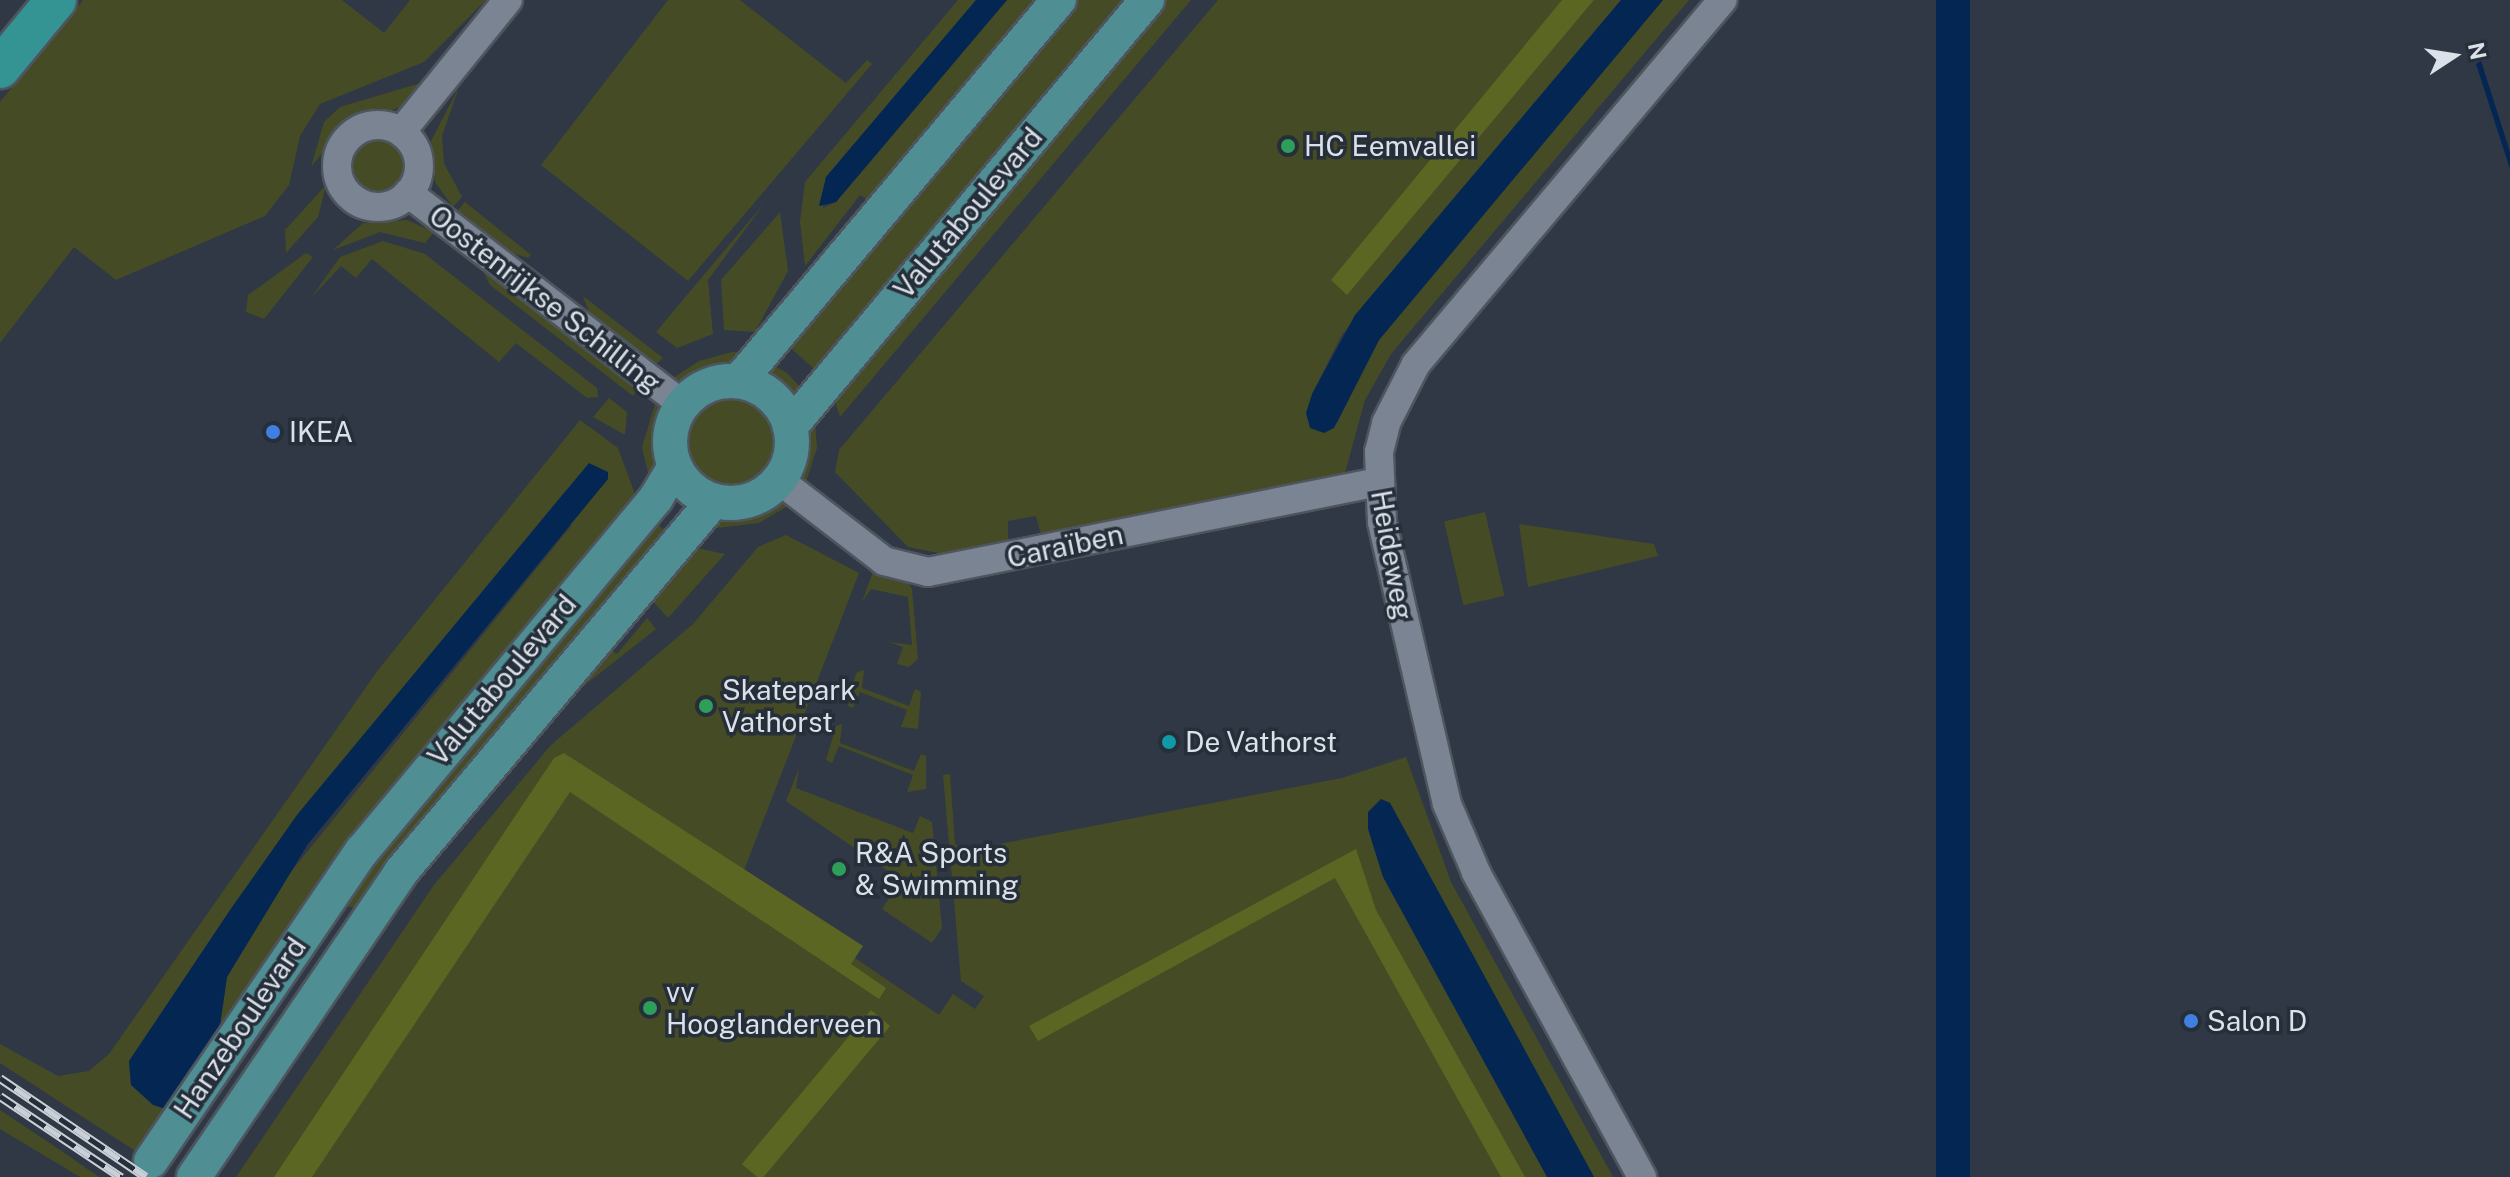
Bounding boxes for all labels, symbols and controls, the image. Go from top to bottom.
north arrow [2414,16,2494,96]
text: N [2463,40,2492,62]
street label: Valutaboulevard [887,121,1049,305]
place label: HC Eemvallei [1304,129,1476,163]
marker: HC Eemvallei [1279,137,1297,155]
street label: Oostenrijkse Schilling [423,198,667,400]
place label: IKEA [289,415,353,449]
marker: IKEA [264,423,282,441]
street label: Heideweg [1364,487,1420,623]
street label: Caraïben [1004,517,1126,575]
street label: Valutaboulevard [421,588,583,772]
place label: Skatepark Vathorst [722,673,856,739]
marker: Skatepark Vathorst [697,697,715,715]
place label: De Vathorst [1185,725,1338,759]
marker: De Vathorst [1160,733,1178,751]
place label: R&A Sports & Swimming [855,836,1019,902]
marker: R&A Sports & Swimming [830,860,848,878]
street label: Hanzeboulevard [167,931,313,1125]
place label: vv Hooglanderveen [666,975,882,1041]
marker: vv Hooglanderveen [641,999,659,1017]
place label: Salon D [2207,1004,2307,1038]
marker: Salon D [2182,1012,2200,1030]

